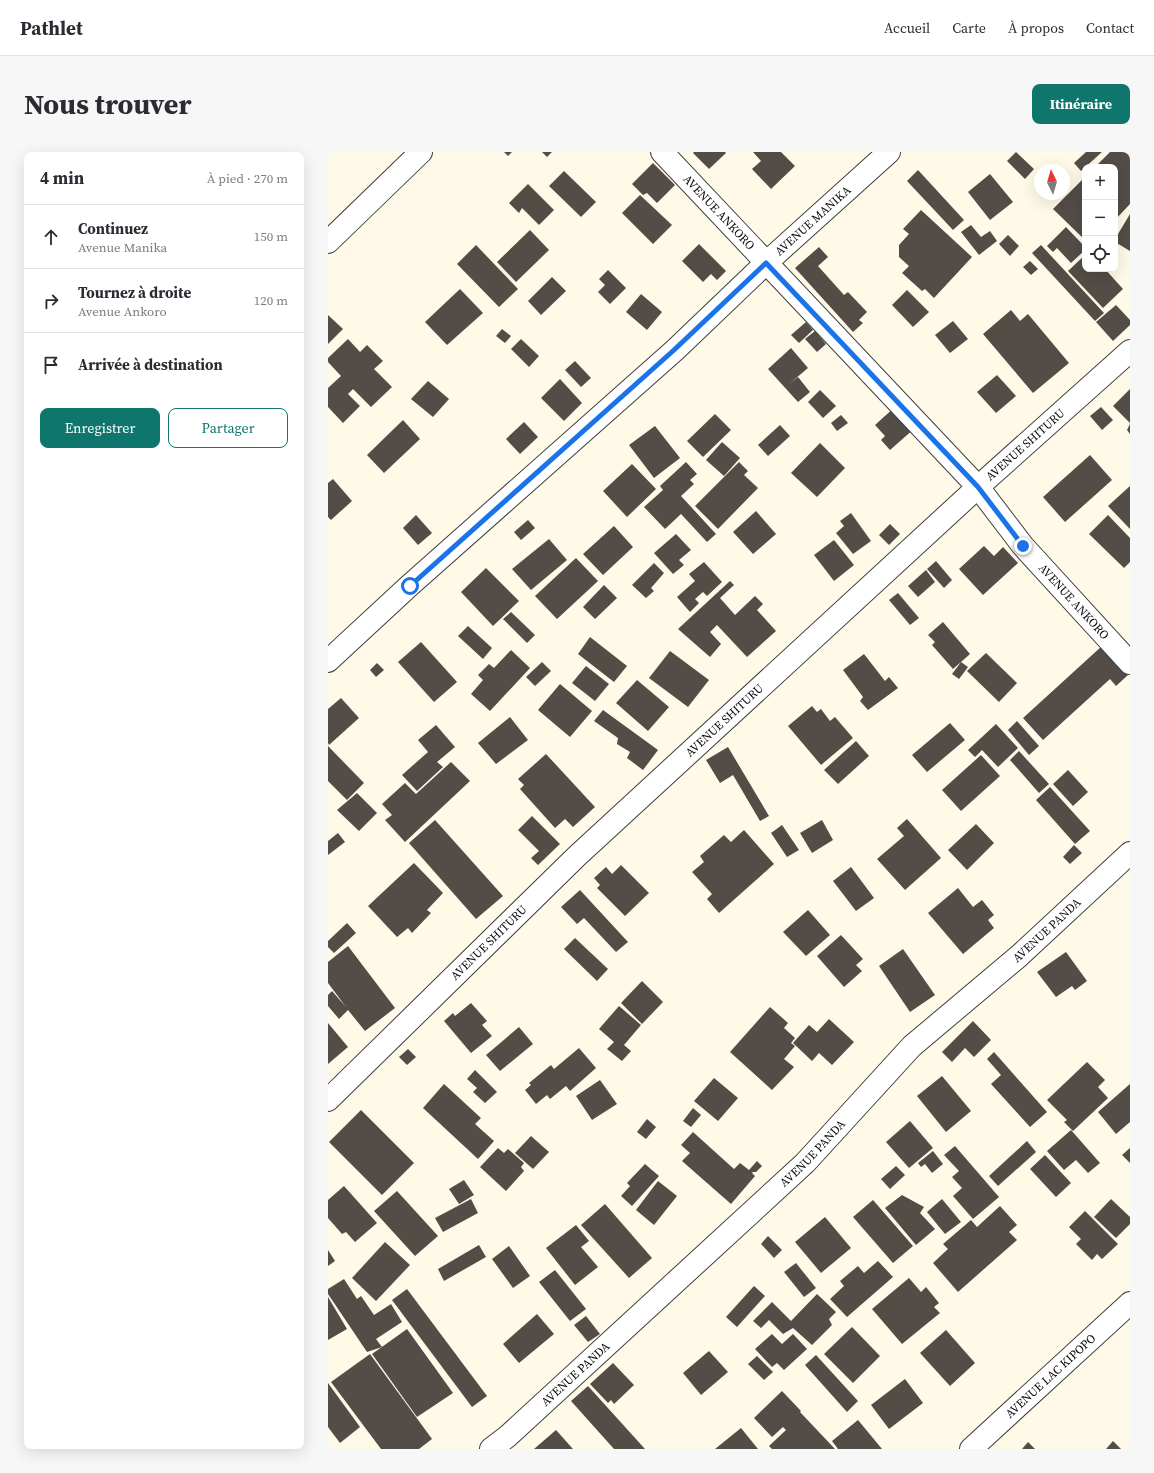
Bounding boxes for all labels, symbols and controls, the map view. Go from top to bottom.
text: Pathlet [20,15,83,41]
text: Accueil [884,18,930,38]
text: Carte [952,18,986,38]
text: À propos [1008,18,1064,38]
text: Contact [1086,18,1134,38]
button: Itinéraire [1032,84,1130,124]
text: Nous trouver [24,85,191,123]
north arrow [1034,164,1070,200]
map controls [1082,164,1118,272]
button: + [1082,164,1118,200]
text: 4 min [40,166,84,190]
text: À pied · 270 m [207,170,288,187]
street label: AVENUE ANKORO [680,171,758,253]
street label: AVENUE MANIKA [771,182,854,259]
button: − [1082,200,1118,236]
text: Continuez [78,218,148,239]
icon: ahead [40,226,62,248]
text: 150 m [254,228,288,245]
button: locate [1082,236,1118,272]
text: Avenue Manika [78,239,167,256]
text: Tournez à droite [78,282,191,303]
icon: right [40,290,62,312]
text: 120 m [254,292,288,309]
text: Avenue Ankoro [78,303,167,320]
icon: arrive [40,354,62,376]
text: Arrivée à destination [78,354,223,375]
street label: AVENUE SHITURU [982,405,1068,484]
button: Enregistrer [40,408,160,448]
button: Partager [168,408,288,448]
route end [1014,537,1032,555]
street label: AVENUE ANKORO [1035,560,1113,643]
route start [401,577,419,595]
street label: AVENUE SHITURU [682,680,767,760]
street label: AVENUE PANDA [1009,895,1084,966]
street label: AVENUE SHITURU [447,901,531,984]
street label: AVENUE PANDA [776,1116,849,1190]
street label: AVENUE LAC KIPOPO [1002,1330,1099,1422]
street label: AVENUE PANDA [538,1338,613,1410]

